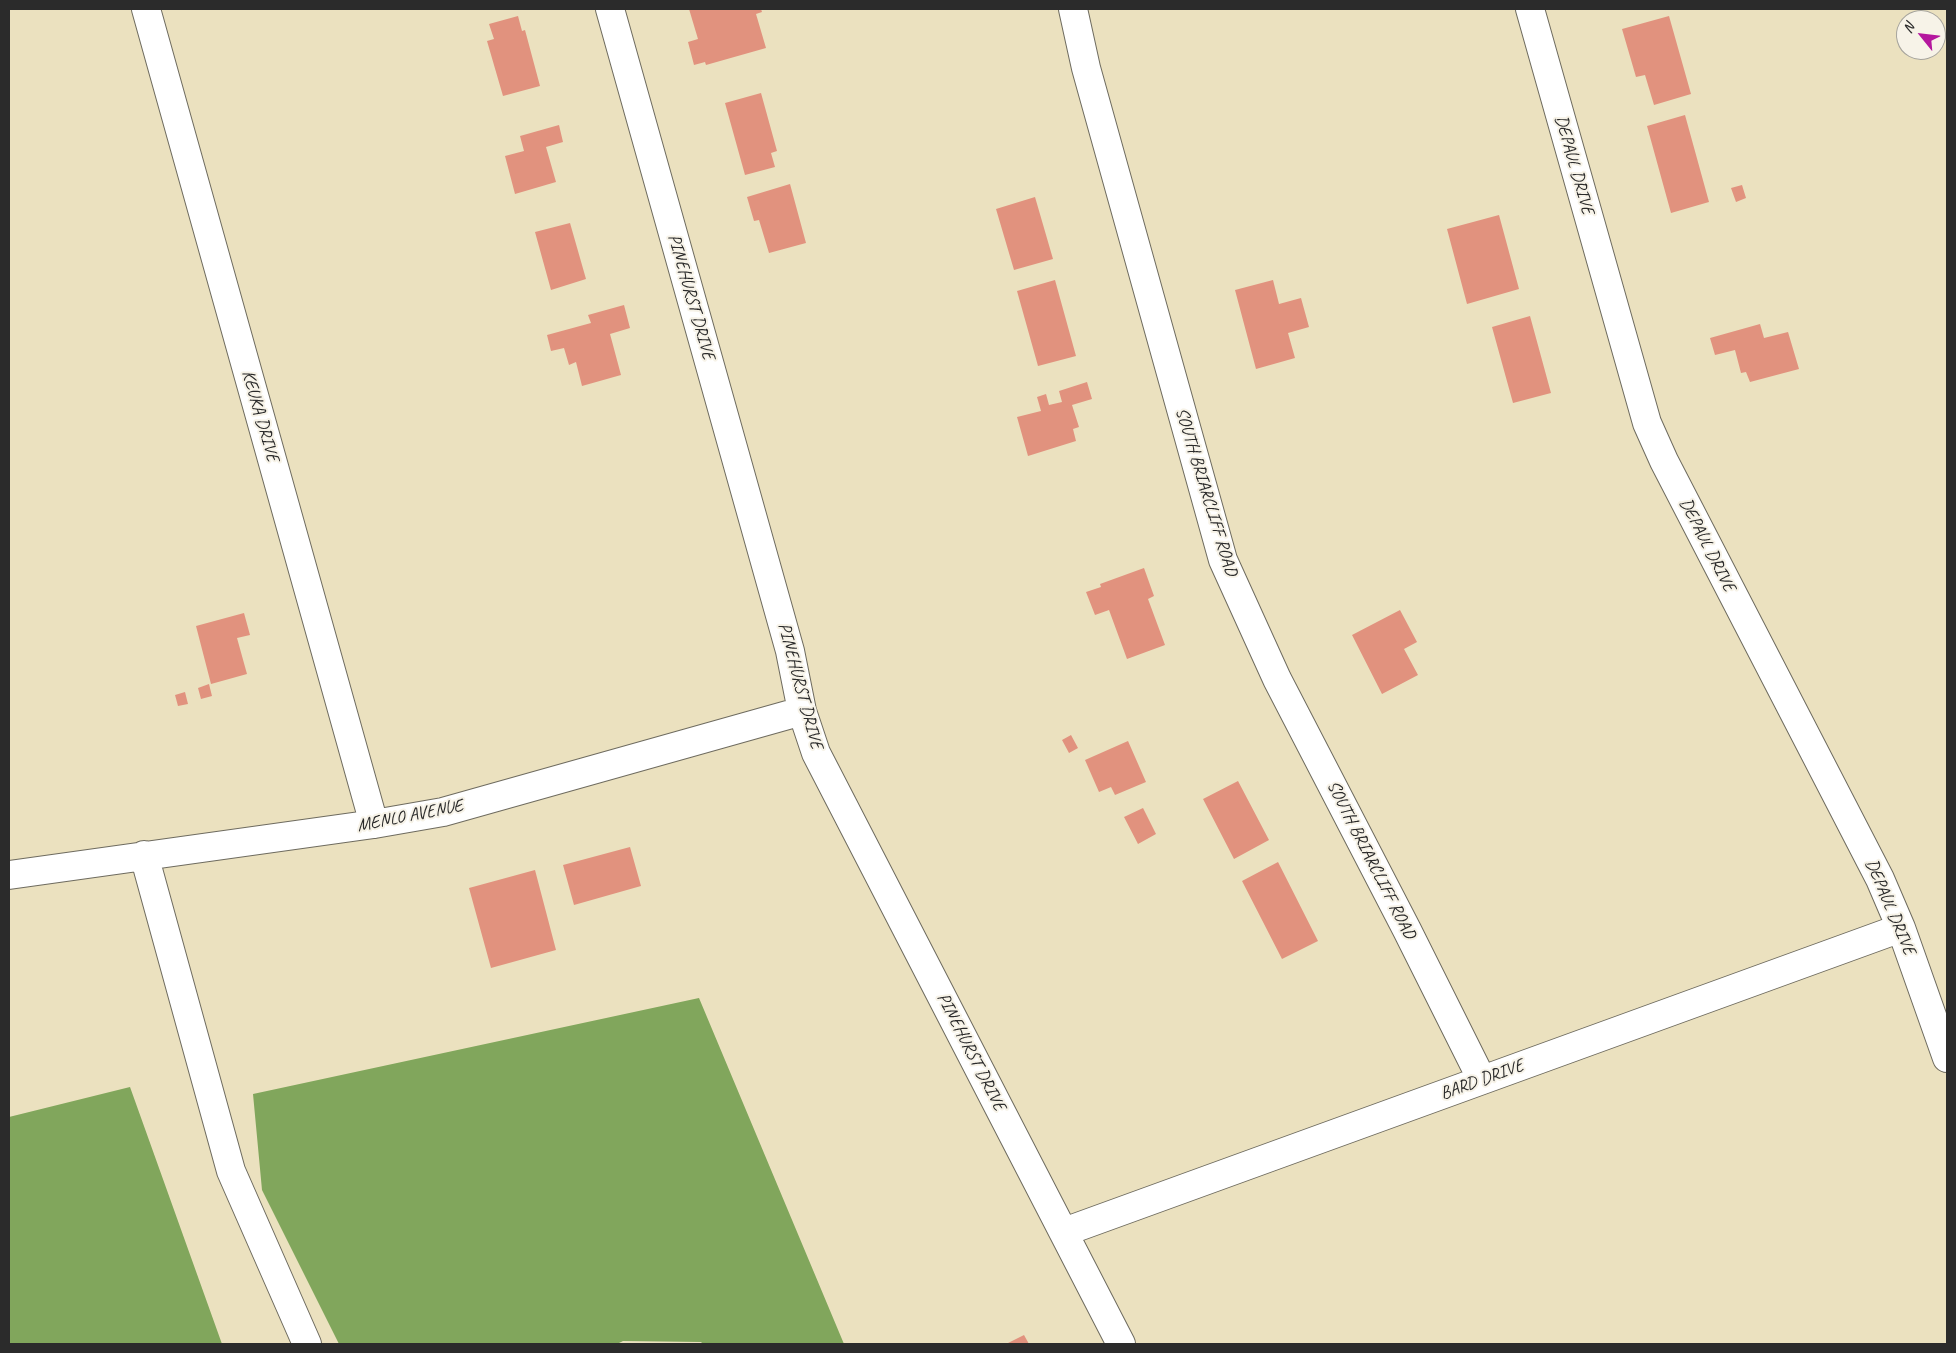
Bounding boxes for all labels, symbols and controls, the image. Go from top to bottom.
north arrow [1896,10,1946,60]
text: N [1899,20,1918,36]
street label: DEPAUL DRIVE [1550,113,1598,217]
street label: PINEHURST DRIVE [663,232,719,362]
street label: KEUKA DRIVE [237,368,283,464]
street label: SOUTH BRIARCLIFF ROAD [1170,405,1242,579]
street label: DEPAUL DRIVE [1674,495,1740,595]
street label: PINEHURST DRIVE [773,621,827,751]
street label: SOUTH BRIARCLIFF ROAD [1322,777,1420,943]
street label: MENLO AVENUE [355,795,465,837]
street label: DEPAUL DRIVE [1860,856,1920,958]
street label: PINEHURST DRIVE [932,989,1010,1115]
street label: BARD DRIVE [1438,1055,1526,1105]

